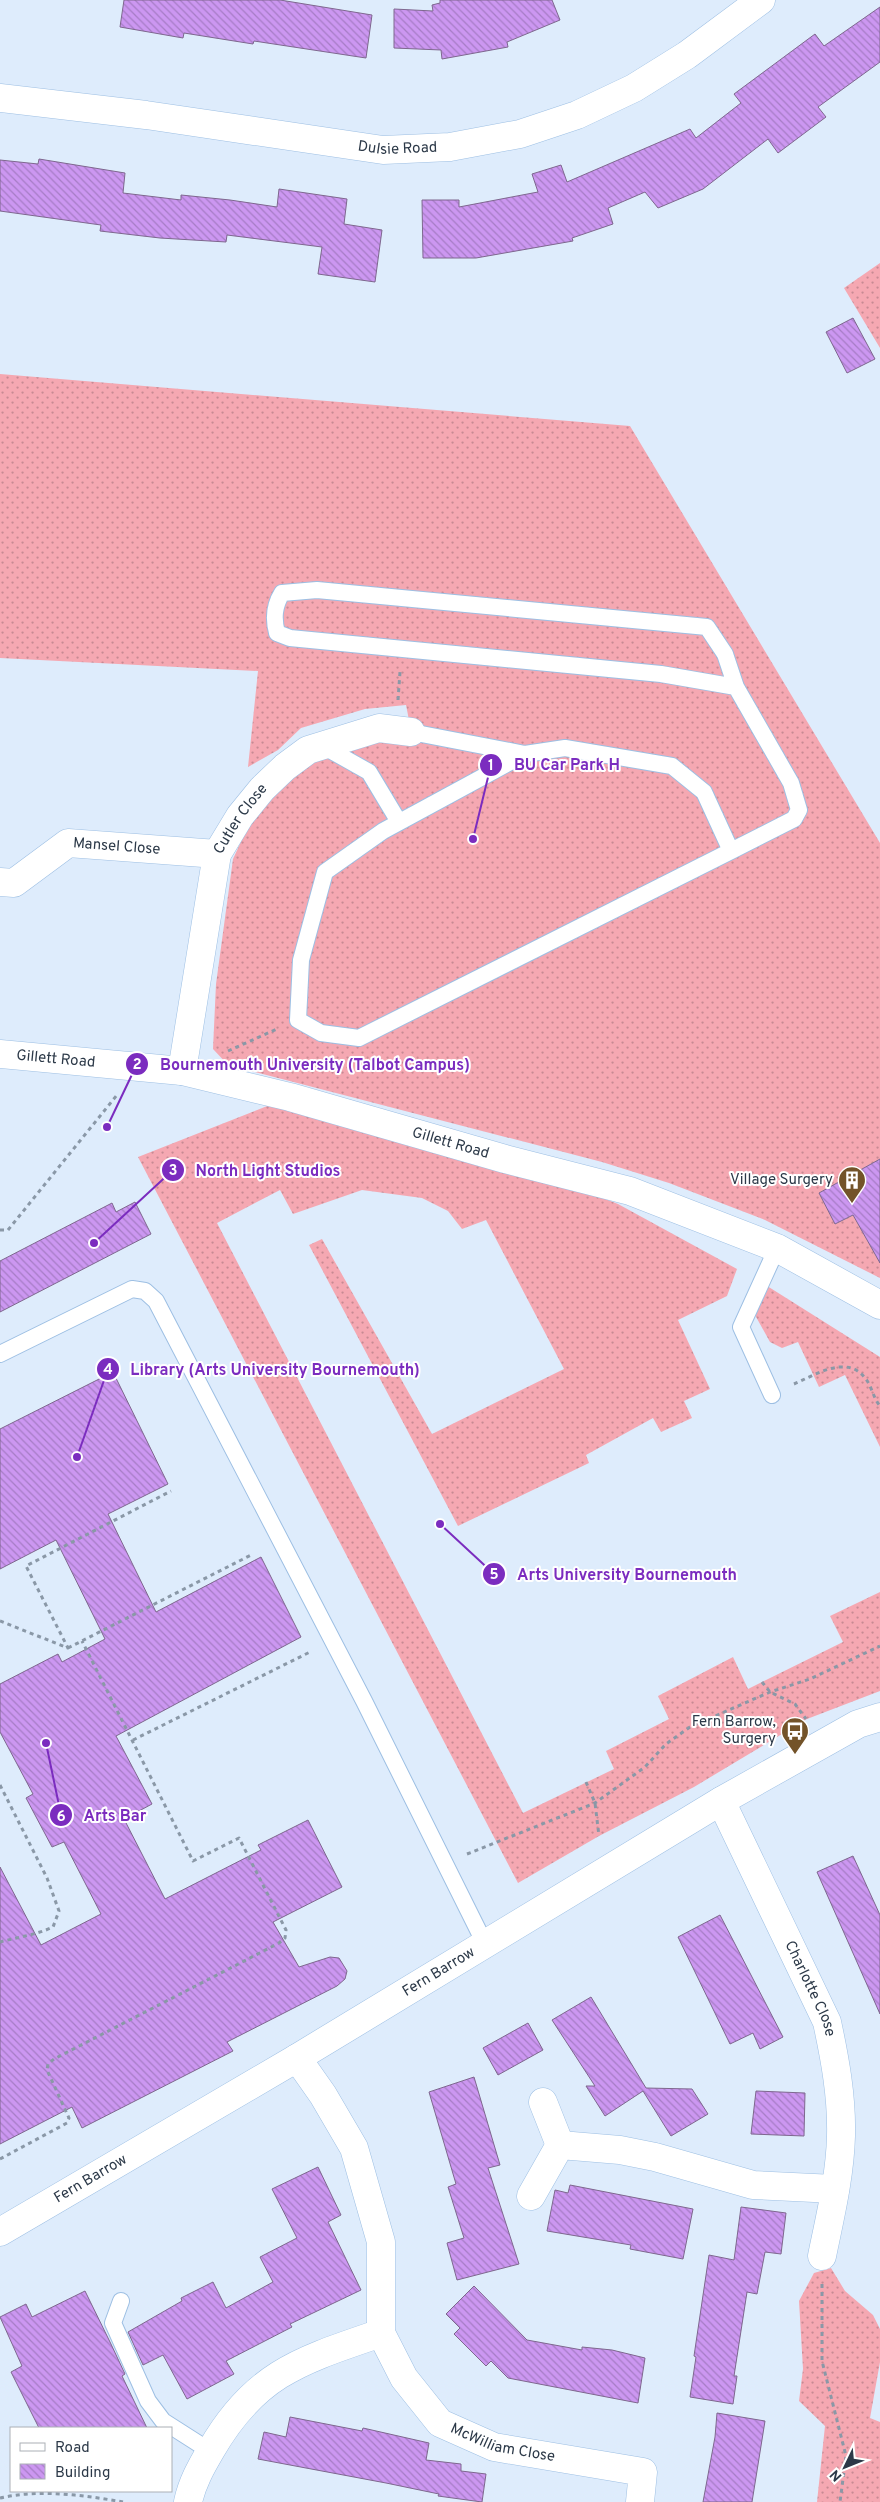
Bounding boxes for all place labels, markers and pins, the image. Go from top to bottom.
callout: BU Car Park H [479,749,630,780]
callout: Bournemouth University (Talbot Campus) [124,1048,480,1079]
callout: North Light Studios [160,1154,350,1185]
building icon: Village Surgery [837,1165,867,1204]
place label: Village Surgery [730,1171,833,1190]
callout: Library (Arts University Bournemouth) [95,1353,429,1384]
callout: Arts University Bournemouth [482,1559,747,1590]
place label: Fern Barrow, Surgery [692,1713,776,1749]
bus stop icon: Fern Barrow, Surgery [780,1716,810,1755]
callout: Arts Bar [48,1800,156,1831]

